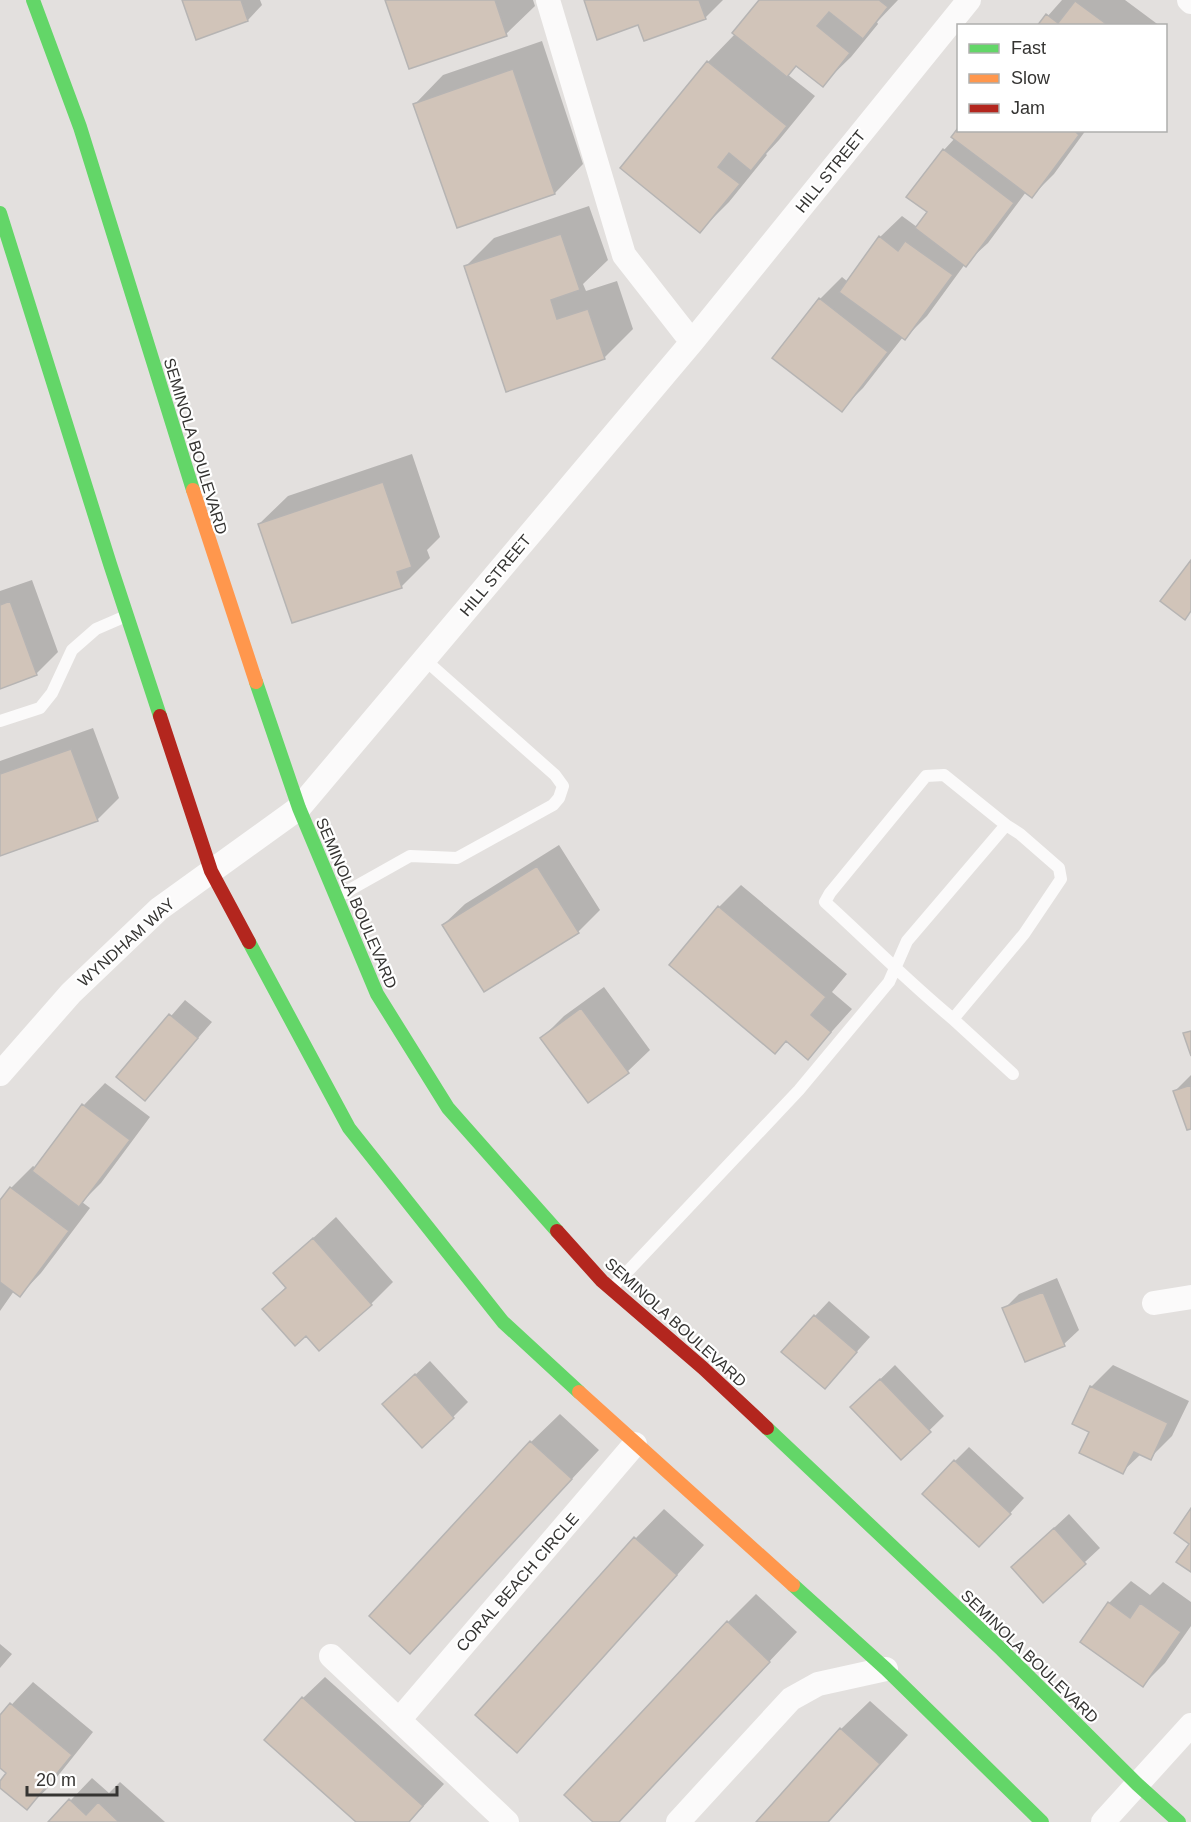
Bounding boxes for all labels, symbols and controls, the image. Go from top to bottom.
legend [957,24,1167,132]
text: Fast [1011,38,1046,58]
text: Slow [1011,68,1051,88]
text: Jam [1011,98,1045,118]
street label: HILL STREET [792,127,869,216]
street label: SEMINOLA BOULEVARD [161,356,231,536]
street label: HILL STREET [456,531,534,619]
street label: SEMINOLA BOULEVARD [313,815,400,991]
street label: WYNDHAM WAY [75,895,178,990]
street label: SEMINOLA BOULEVARD [602,1255,750,1390]
street label: CORAL BEACH CIRCLE [453,1510,582,1655]
street label: SEMINOLA BOULEVARD [958,1586,1102,1726]
scale bar [27,1759,117,1797]
text: 20 m [36,1770,76,1790]

